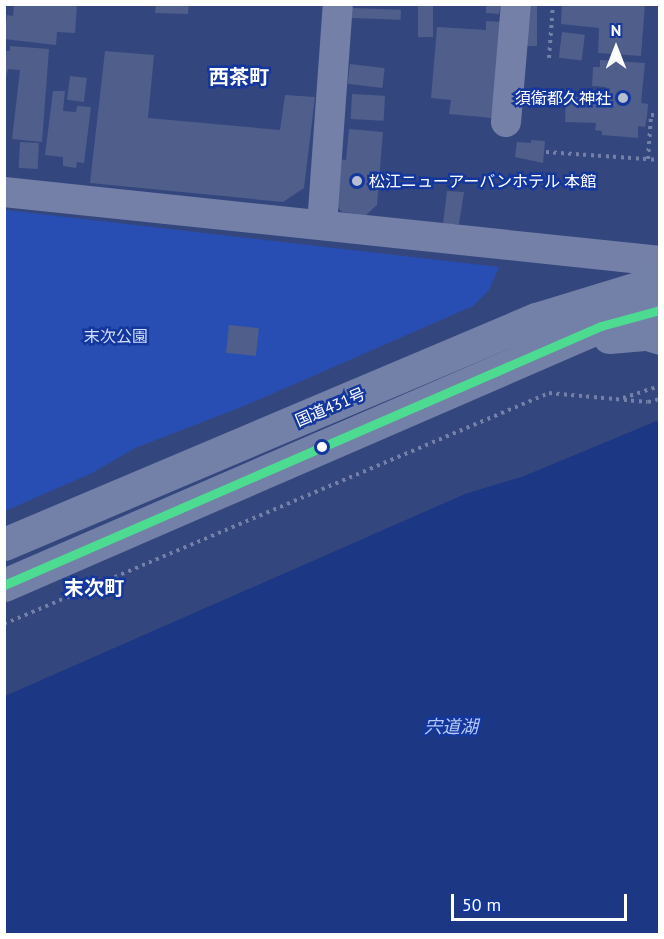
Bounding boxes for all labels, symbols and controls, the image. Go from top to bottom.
north arrow [586,18,646,78]
text: N [611,20,621,40]
district label: 西茶町 [209,65,269,89]
place label: 須衛都久神社 [515,88,611,108]
marker: 須衛都久神社 [616,91,630,105]
place label: 松江ニューアーバンホテル 本館 [369,171,596,191]
marker: 松江ニューアーバンホテル 本館 [350,174,364,188]
park label: 末次公園 [84,326,148,346]
street label: 国道431号 [292,384,368,430]
unlabelled marker [316,441,328,453]
district label: 末次町 [64,576,124,600]
water label: 宍道湖 [424,716,478,738]
scale bar [454,882,630,920]
text: 50 m [462,893,501,916]

